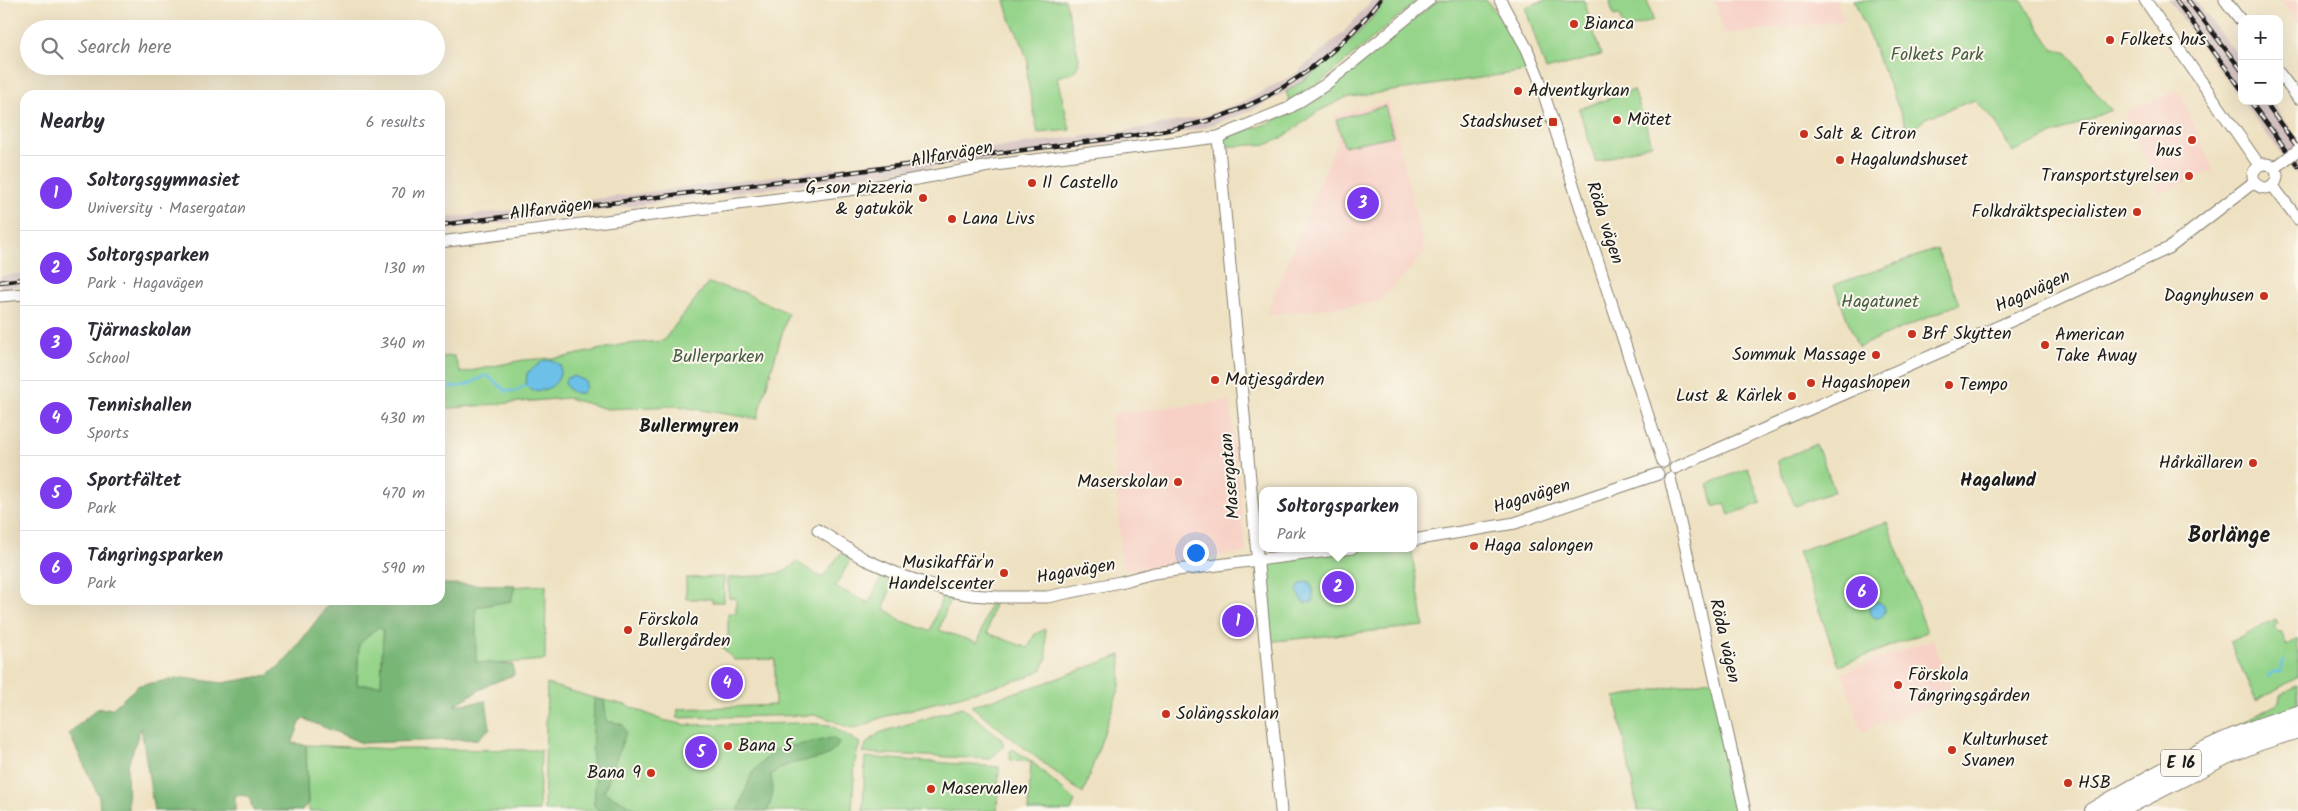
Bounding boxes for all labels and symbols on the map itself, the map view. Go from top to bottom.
place label: Bianca [1584,10,1634,39]
marker: Bianca [1568,18,1580,30]
place label: Folkets hus [2120,26,2207,55]
marker: Folkets hus [2104,34,2116,46]
park label: Folkets Park [1891,41,1984,70]
place label: Adventkyrkan [1528,77,1630,106]
marker: Adventkyrkan [1512,85,1524,97]
place label: Mötet [1627,106,1672,135]
place label: Stadshuset [1460,108,1544,137]
marker: Mötet [1611,114,1623,126]
marker: Stadshuset [1547,116,1559,128]
place label: Föreningarnas hus [2078,116,2182,166]
place label: Salt & Citron [1814,120,1916,149]
marker: Salt & Citron [1798,128,1810,140]
street label: Allfarvägen [908,133,996,177]
marker: Föreningarnas hus [2186,134,2198,146]
place label: Hagalundshuset [1850,146,1969,175]
marker: Hagalundshuset [1834,154,1846,166]
place label: Transportstyrelsen [2041,162,2179,191]
place label: Il Castello [1042,169,1118,198]
marker: Transportstyrelsen [2183,170,2195,182]
place label: G-son pizzeria & gatukök [806,174,914,224]
marker: Il Castello [1026,177,1038,189]
street label: Röda vägen [1577,178,1631,268]
pin: 3 [1347,184,1379,222]
street label: Allfarvägen [508,191,594,229]
marker: G-son pizzeria & gatukök [917,192,929,204]
place label: Folkdräktspecialisten [1972,198,2127,227]
place label: Lana Livs [962,205,1035,234]
marker: Folkdräktspecialisten [2131,206,2143,218]
marker: Lana Livs [946,213,958,225]
street label: Hagavägen [1991,263,2075,321]
place label: Dagnyhusen [2164,282,2254,311]
park label: Hagatunet [1841,288,1920,317]
marker: Dagnyhusen [2258,290,2270,302]
place label: Brf Skytten [1922,320,2011,349]
place label: American Take Away [2055,321,2137,371]
marker: Brf Skytten [1906,328,1918,340]
marker: American Take Away [2039,339,2051,351]
place label: Sommuk Massage [1732,341,1866,370]
park label: Bullerparken [672,343,764,372]
marker: Sommuk Massage [1870,349,1882,361]
place label: Matjesgården [1225,366,1325,395]
place label: Hagashopen [1821,369,1910,398]
place label: Tempo [1959,371,2008,400]
marker: Matjesgården [1209,374,1221,386]
marker: Hagashopen [1805,377,1817,389]
marker: Tempo [1943,379,1955,391]
place label: Lust & Kärlek [1676,382,1783,411]
marker: Lust & Kärlek [1786,390,1798,402]
district label: Bullermyren [639,412,739,442]
street label: Masergatan [1213,432,1249,520]
place label: Hårkällaren [2159,449,2243,478]
marker: Hårkällaren [2247,457,2259,469]
district label: Hagalund [1960,466,2037,496]
place label: Maserskolan [1077,468,1168,497]
street label: Hagavägen [1490,471,1574,523]
marker: Maserskolan [1172,476,1184,488]
district label: Borlänge [2188,519,2271,554]
place label: Haga salongen [1484,532,1593,561]
your location [1183,540,1209,566]
marker: Haga salongen [1468,540,1480,552]
place label: Musikaffär'n Handelscenter [888,549,995,599]
street label: Hagavägen [1034,551,1118,593]
marker: Musikaffär'n Handelscenter [998,567,1010,579]
pin: 2 [1322,568,1354,606]
pin: 6 [1846,573,1878,611]
street label: Röda vägen [1700,596,1748,686]
pin: 1 [1222,602,1254,640]
place label: Förskola Bullergården [638,606,731,656]
marker: Förskola Bullergården [622,624,634,636]
place label: Förskola Tångringsgården [1908,661,2030,711]
pin: 4 [711,664,743,702]
marker: Förskola Tångringsgården [1892,679,1904,691]
place label: Solängsskolan [1176,700,1279,729]
marker: Solängsskolan [1160,708,1172,720]
place label: Kulturhuset Svanen [1962,726,2049,776]
place label: Bana 5 [738,732,794,761]
pin: 5 [685,733,717,771]
marker: Bana 5 [722,740,734,752]
marker: Kulturhuset Svanen [1946,744,1958,756]
road number: E 16 [2161,750,2201,776]
place label: Bana 9 [587,759,641,788]
marker: Bana 9 [645,767,657,779]
place label: HSB [2078,769,2111,798]
place label: Maservallen [941,775,1028,804]
marker: HSB [2062,777,2074,789]
marker: Maservallen [925,783,937,795]

